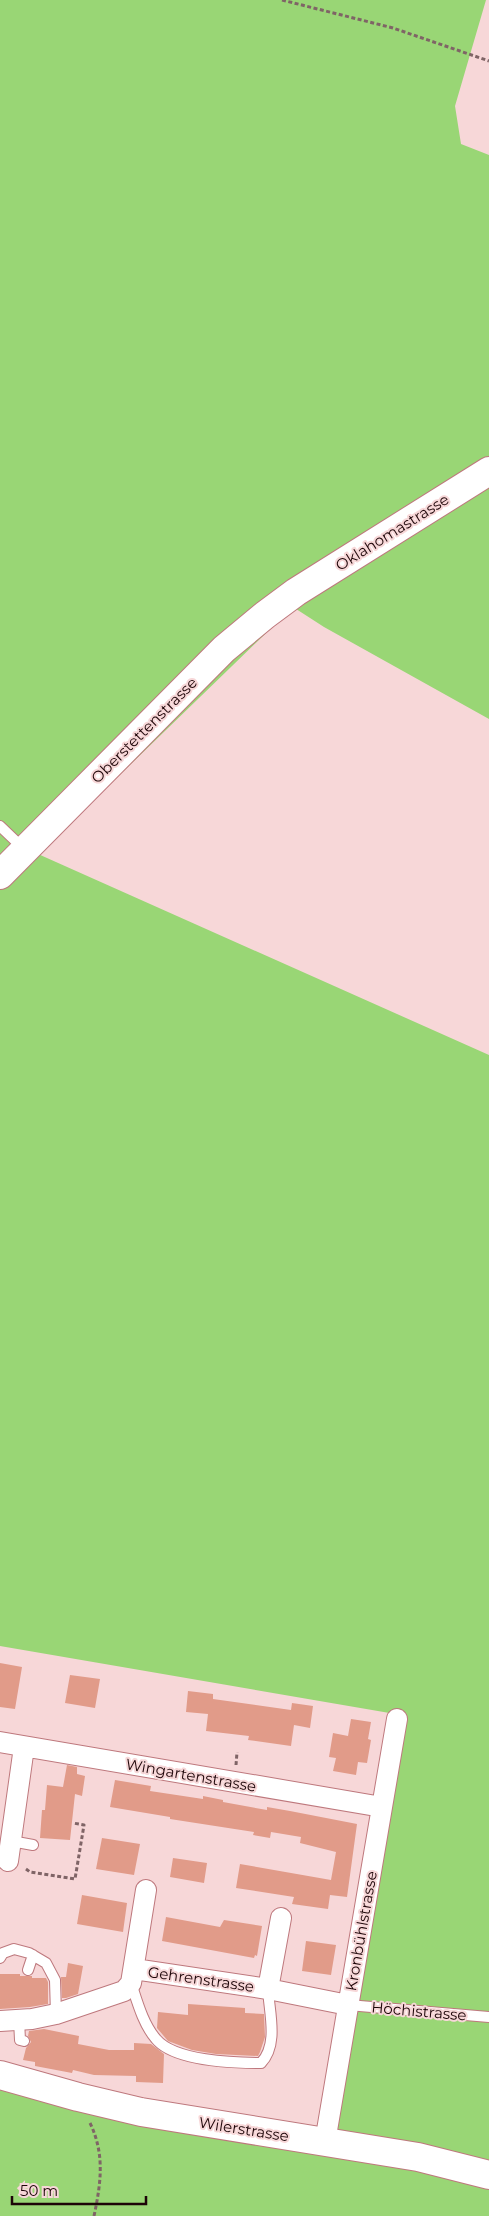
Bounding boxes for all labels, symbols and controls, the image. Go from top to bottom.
street label: Oklahomastrasse [332,489,452,575]
street label: Oberstettenstrasse [87,673,201,787]
street label: Wingartenstrasse [124,1754,258,1796]
street label: Kronbühlstrasse [341,1869,381,1993]
street label: Gehrenstrasse [147,1962,255,1996]
street label: Höchistrasse [371,1997,467,2025]
street label: Wilerstrasse [198,2113,290,2145]
scale bar [12,2174,146,2206]
text: 50 m [20,2181,58,2200]

